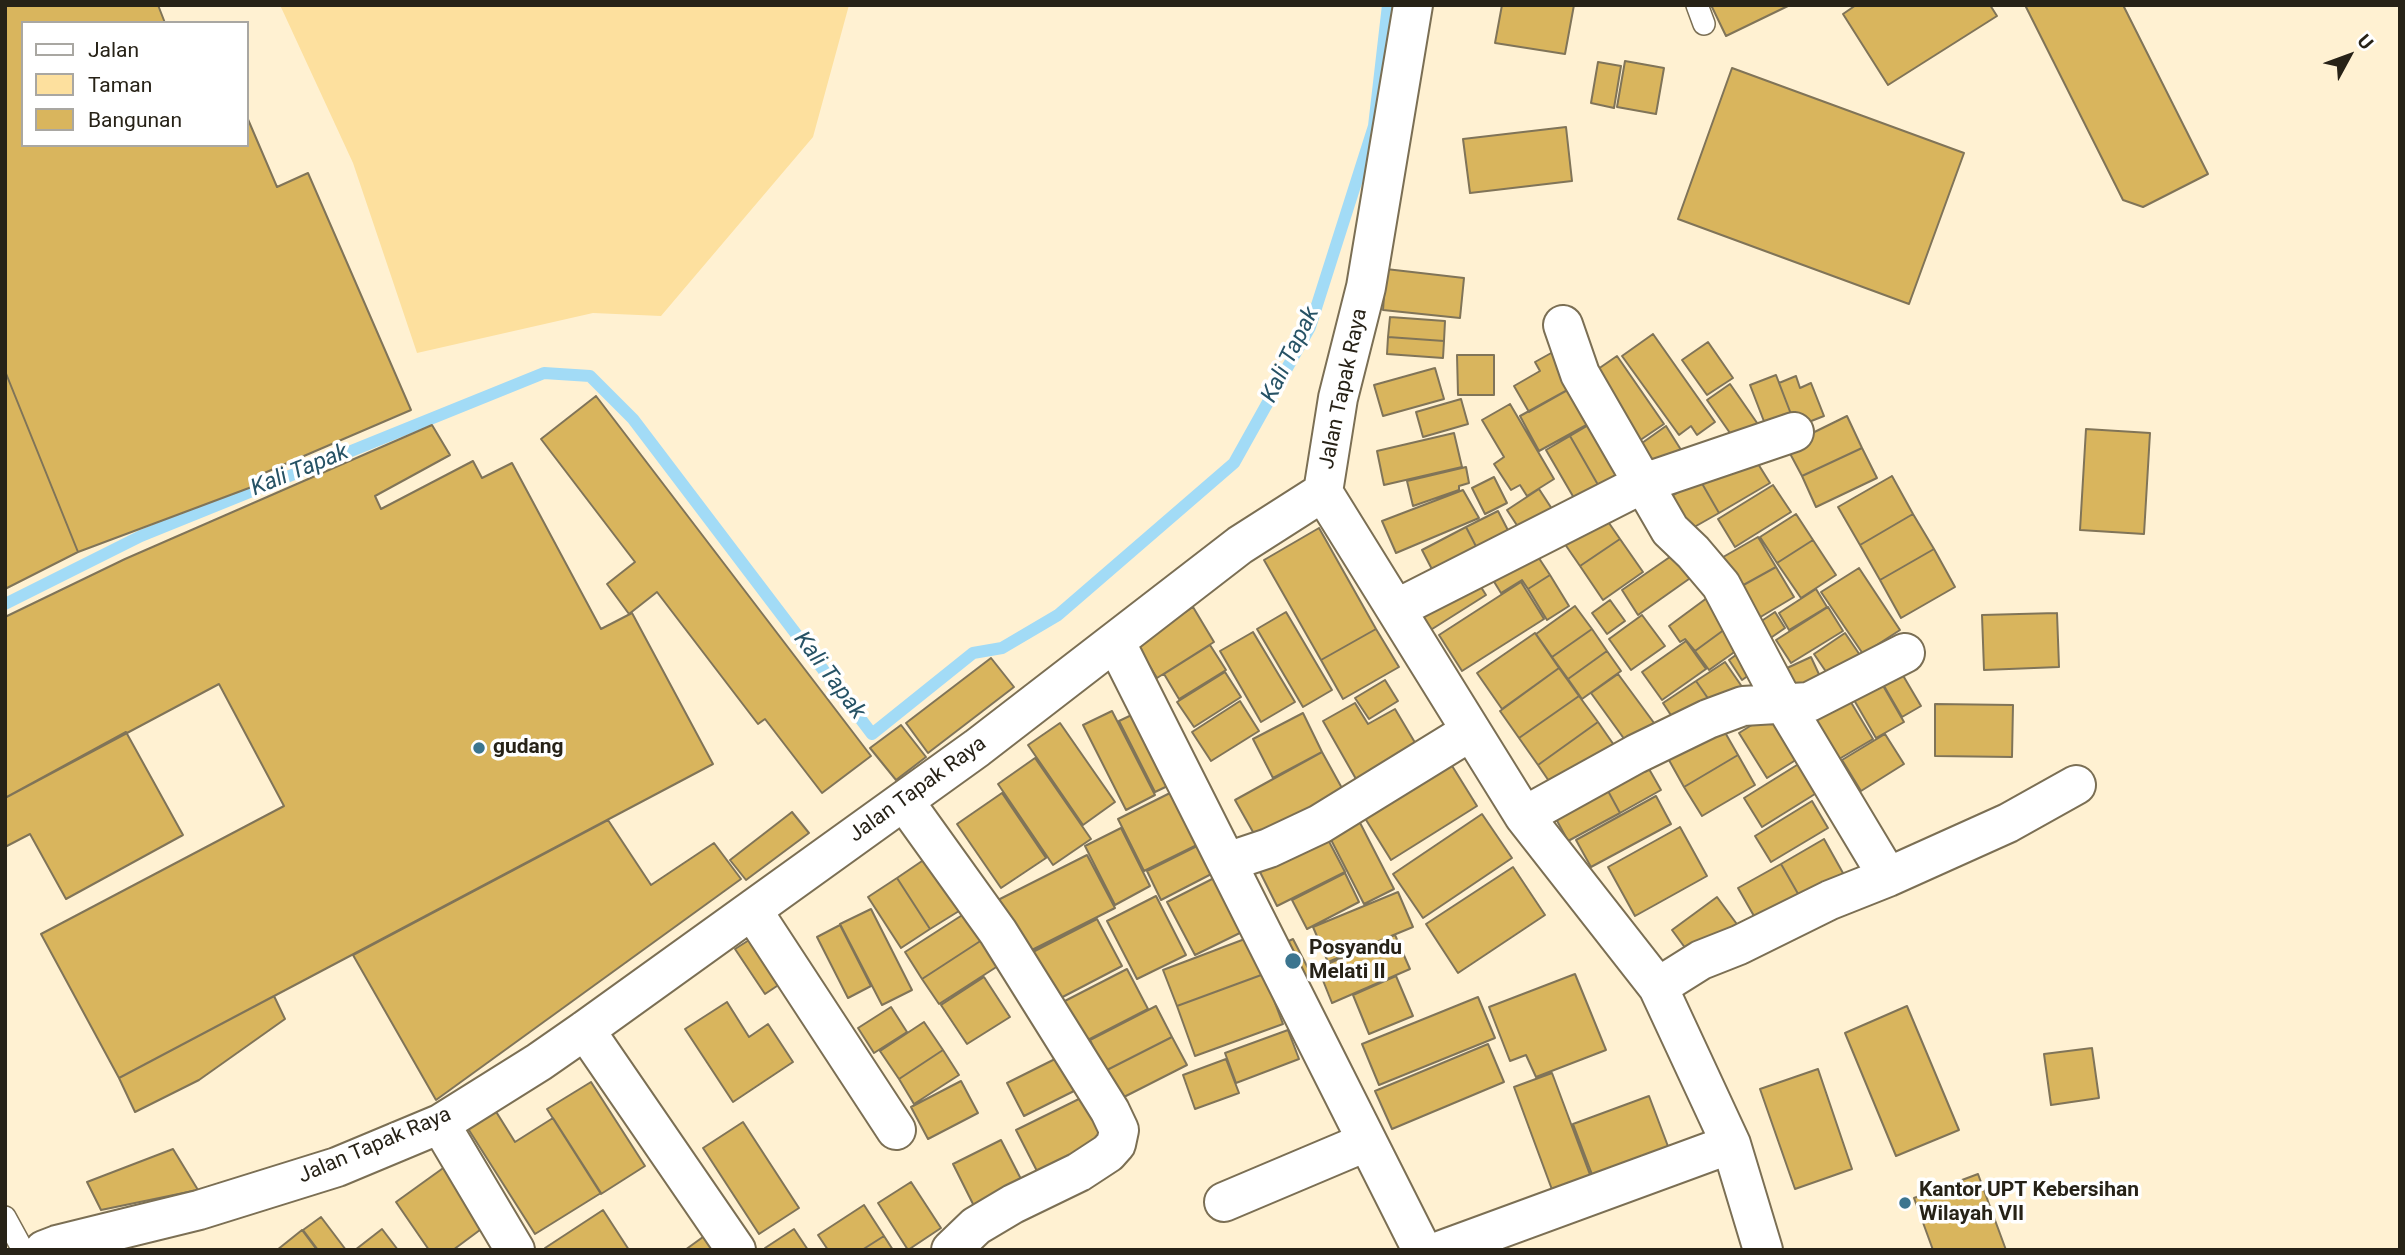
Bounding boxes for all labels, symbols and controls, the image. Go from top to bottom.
legend [21,21,248,147]
north arrow [2314,21,2384,91]
text: U [2352,30,2378,54]
text: Jalan [88,38,139,62]
text: Taman [88,73,152,97]
text: Bangunan [88,108,182,132]
water label: Kali Tapak [1256,303,1326,407]
street label: Jalan Tapak Raya [1315,306,1373,472]
water label: Kali Tapak [247,439,353,503]
water label: Kali Tapak [787,627,871,725]
street label: Jalan Tapak Raya [844,732,992,848]
place label: gudang [493,735,564,761]
marker: gudang [471,740,487,756]
place label: Posyandu Melati II [1309,936,1402,986]
marker: Posyandu Melati II [1283,951,1303,971]
street label: Jalan Tapak Raya [295,1102,455,1190]
place label: Kantor UPT Kebersihan Wilayah VII [1919,1178,2139,1228]
marker: Kantor UPT Kebersihan Wilayah VII [1897,1195,1913,1211]

